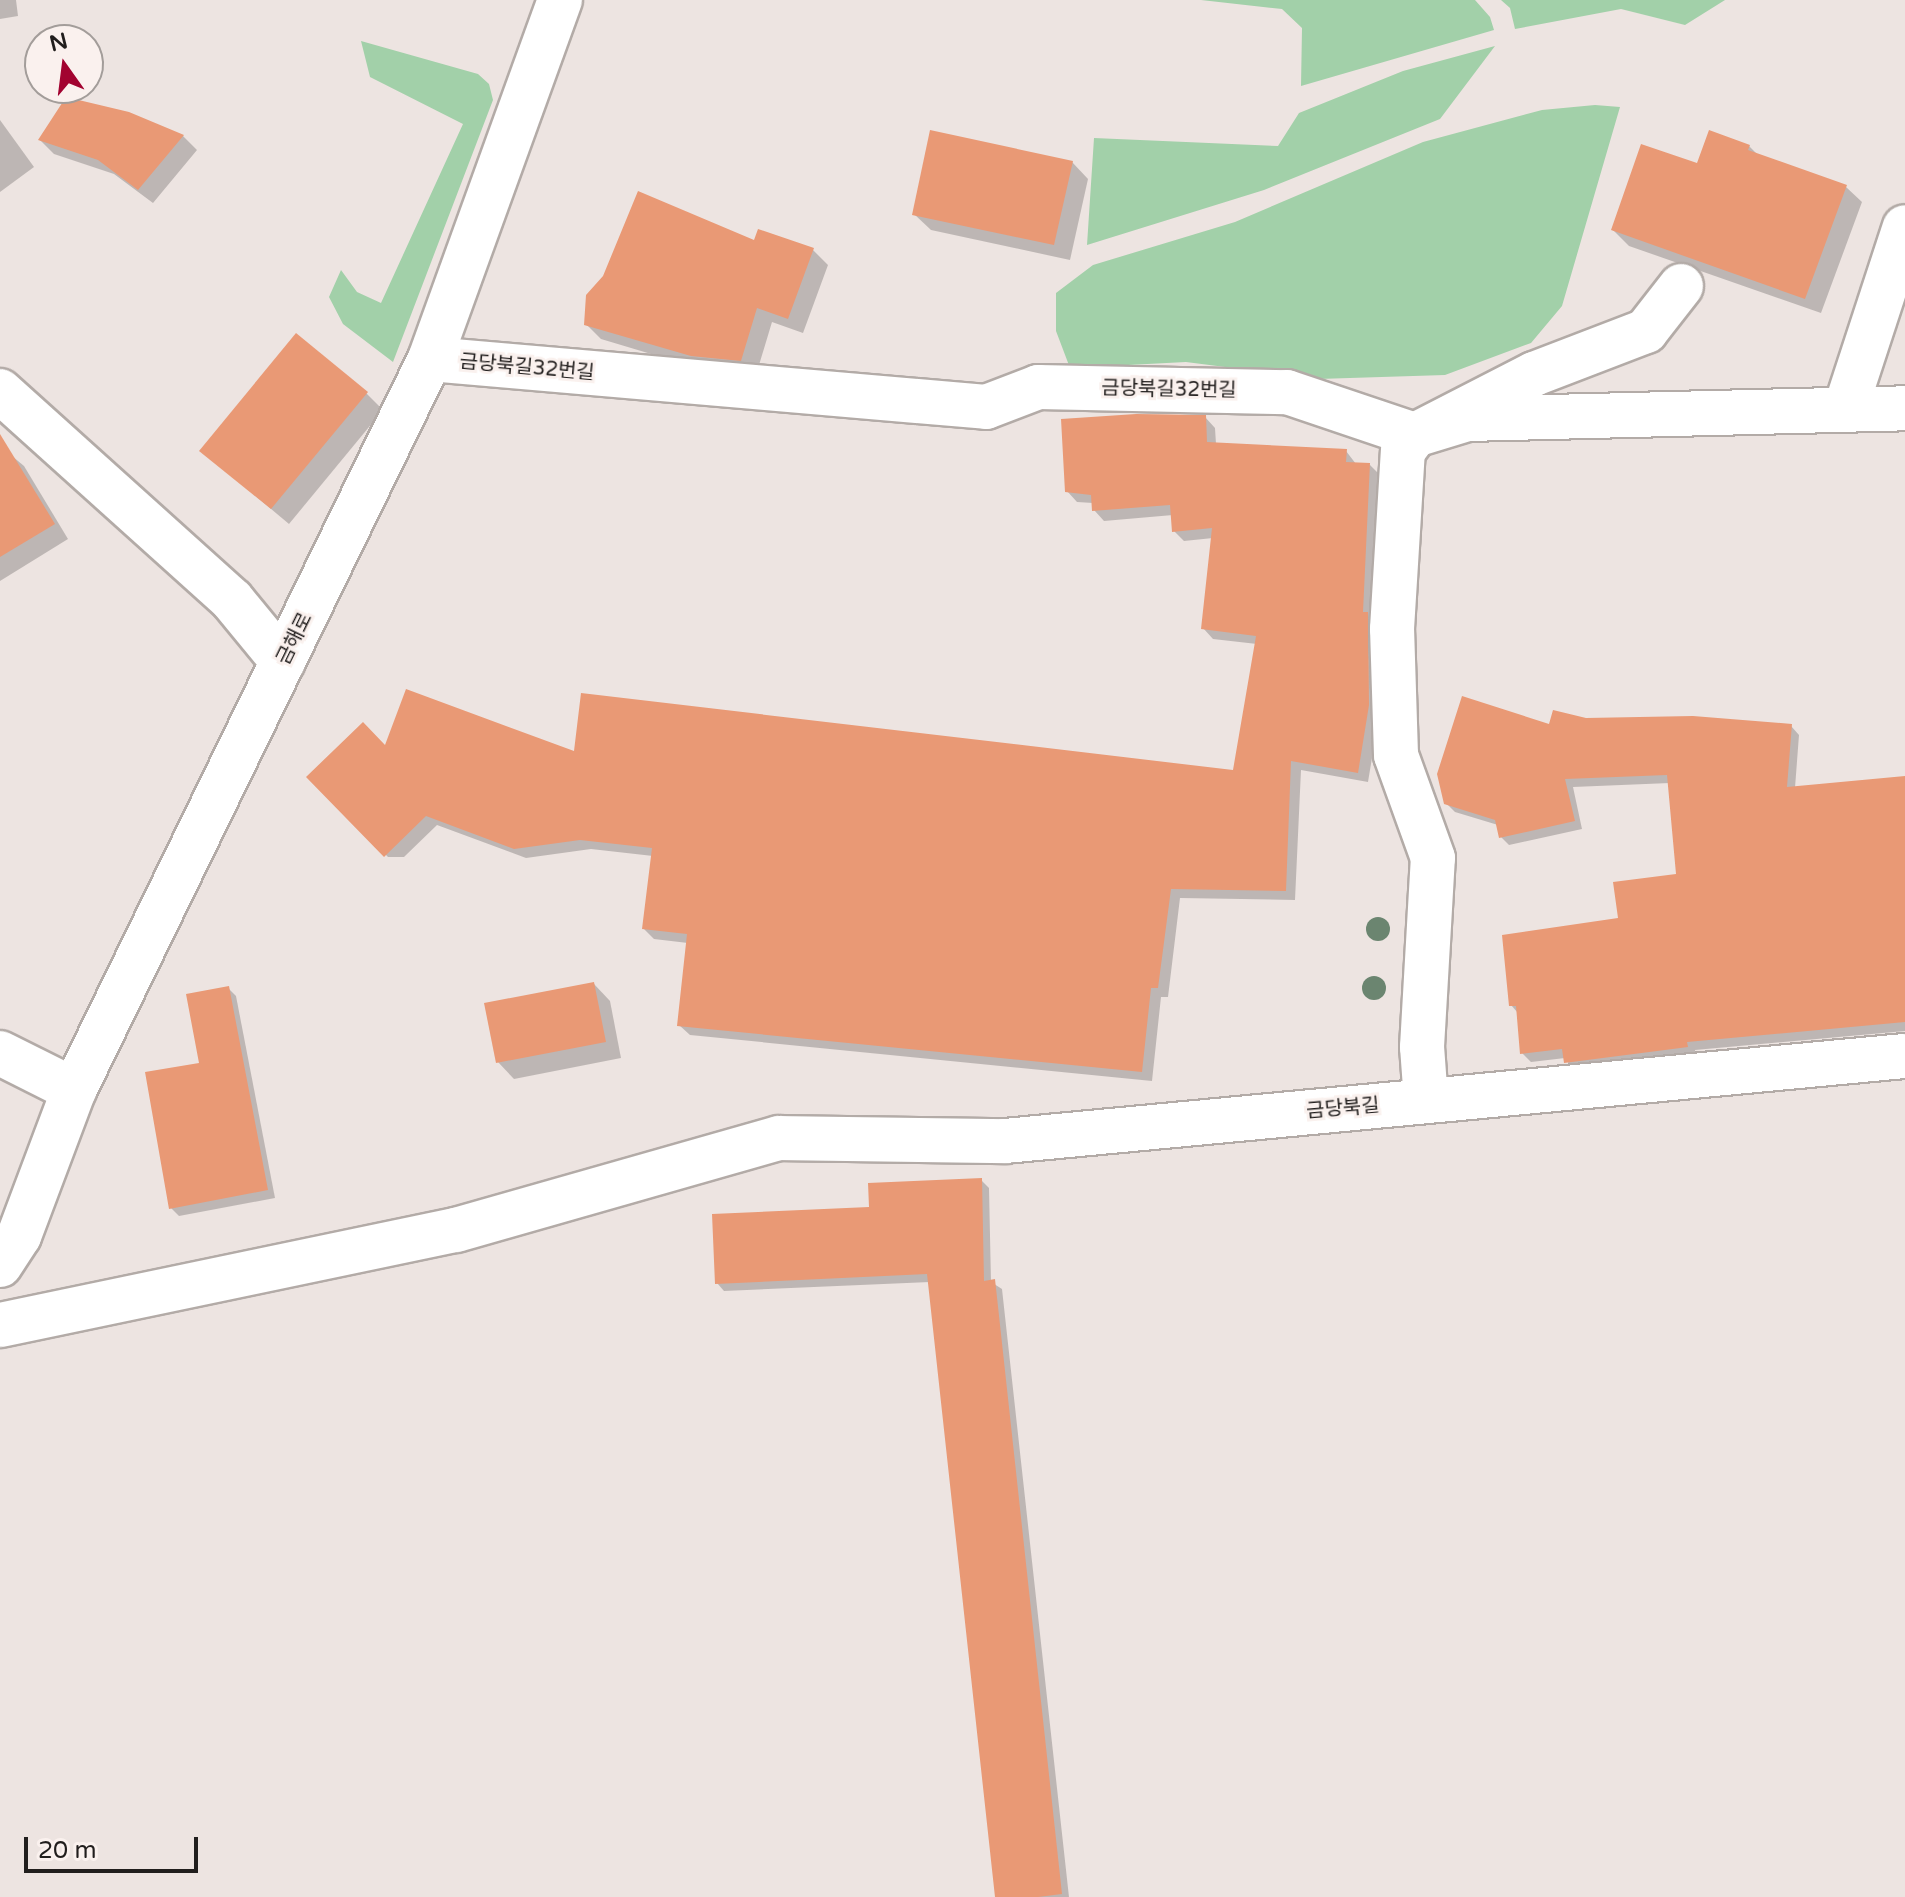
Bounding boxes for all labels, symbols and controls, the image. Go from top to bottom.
north arrow [24,24,104,104]
text: N [47,28,70,57]
street label: 금당북길32번길 [458,350,596,386]
street label: 금당북길32번길 [1101,377,1237,403]
street label: 금해로 [272,609,318,669]
street label: 금당북길 [1305,1094,1381,1124]
scale bar [28,1821,202,1871]
text: 20 m [38,1836,96,1865]

